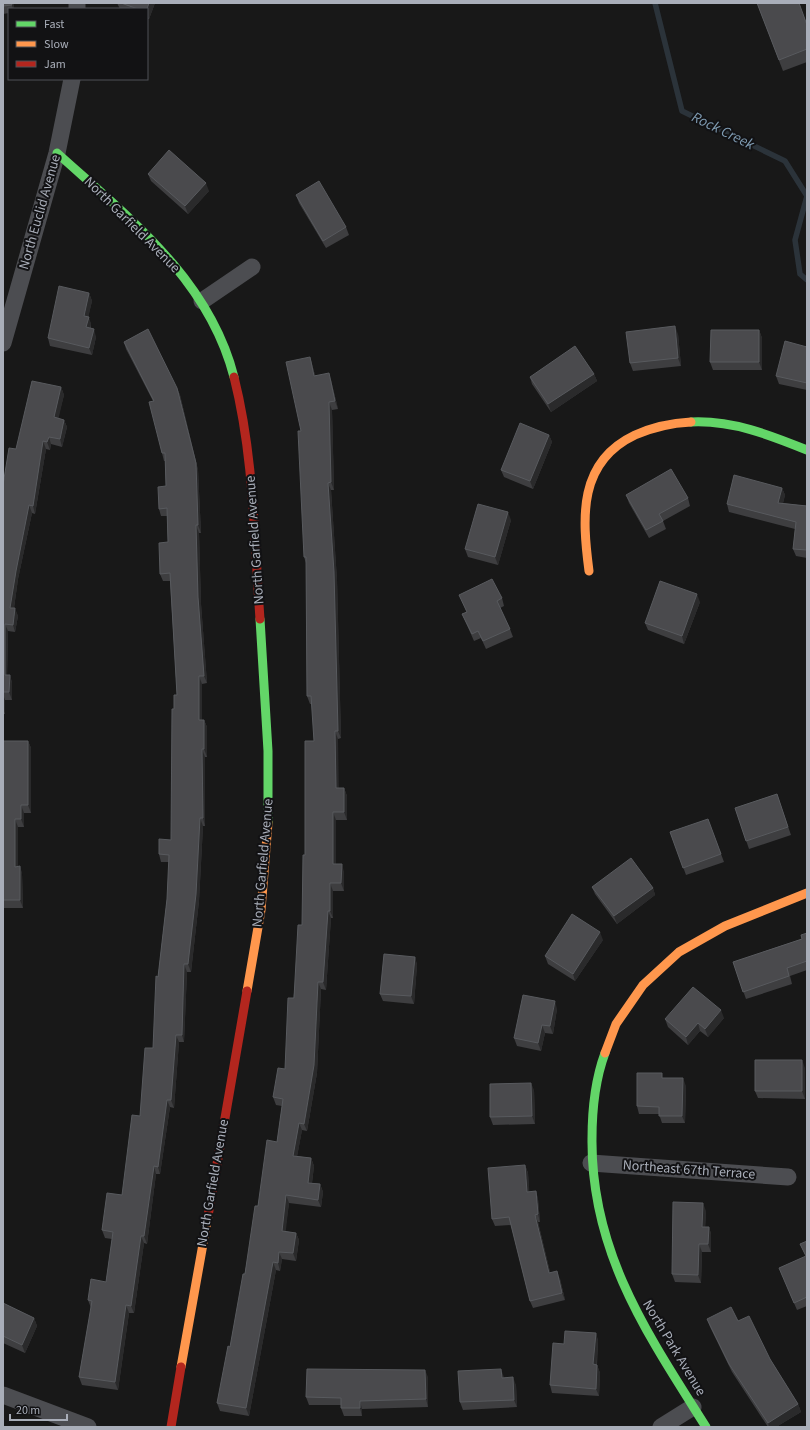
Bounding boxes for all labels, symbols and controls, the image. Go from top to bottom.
legend [8,8,148,80]
text: Fast [44,16,64,33]
text: Slow [44,36,69,53]
text: Jam [44,56,66,73]
water label: Rock Creek [688,107,759,156]
street label: North Euclid Avenue [14,152,66,272]
street label: North Garfield Avenue [79,172,185,278]
street label: North Garfield Avenue [241,475,269,605]
street label: North Garfield Avenue [247,798,279,928]
street label: North Garfield Avenue [192,1118,234,1248]
street label: Northeast 67th Terrace [622,1155,756,1185]
street label: North Park Avenue [637,1296,711,1400]
scale bar [10,1396,67,1422]
text: 20 m [16,1402,40,1419]

